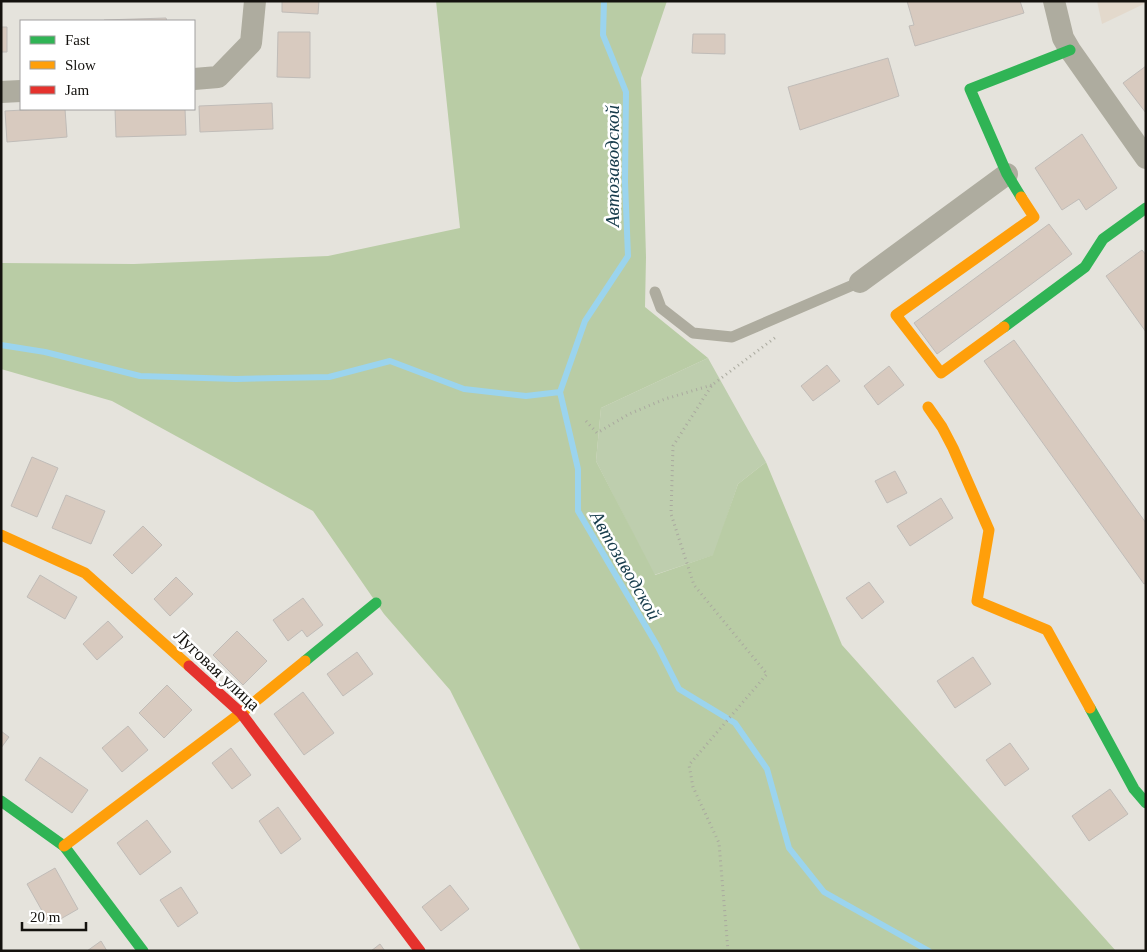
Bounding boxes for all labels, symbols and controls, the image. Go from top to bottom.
legend [20,20,195,110]
text: Fast [65,32,91,48]
text: Slow [65,57,96,73]
text: Jam [65,82,89,98]
water label: Автозаводской [602,104,623,229]
water label: Автозаводской [585,505,665,624]
street label: Луговая улица [170,625,264,715]
scale bar [22,900,86,932]
text: 20 m [30,909,61,925]

